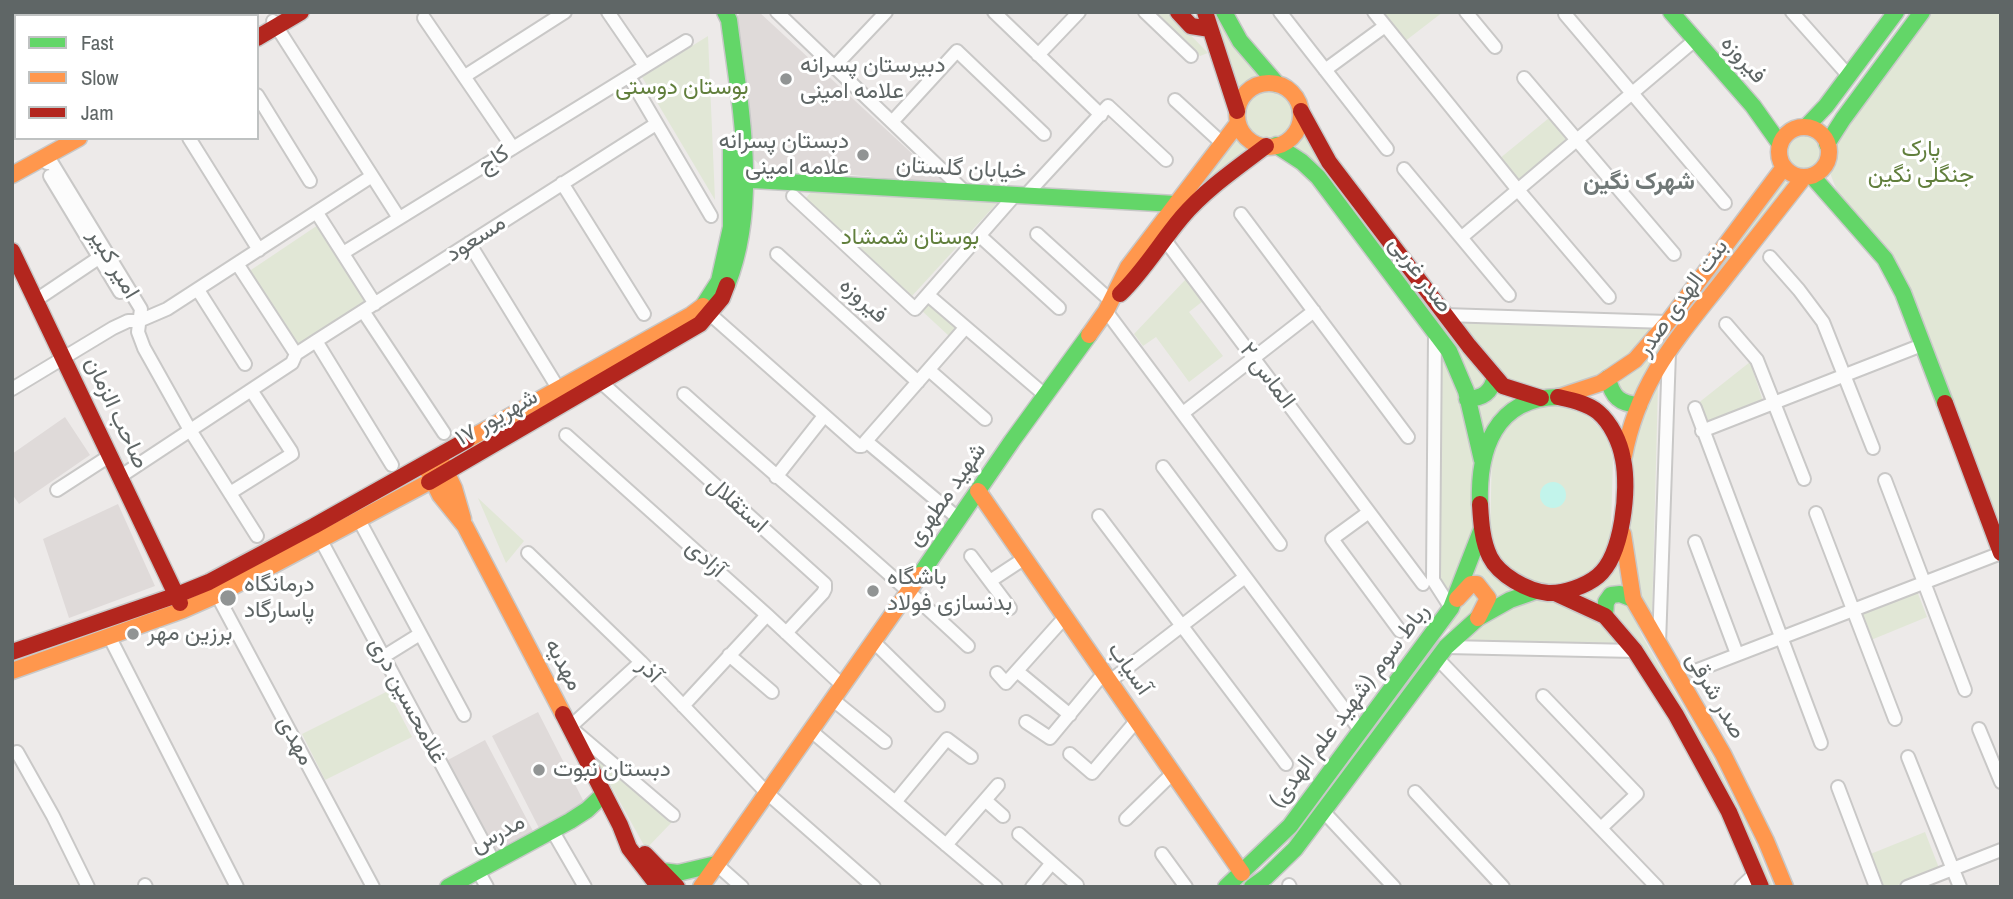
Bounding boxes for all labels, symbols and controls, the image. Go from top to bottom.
legend [14,14,259,140]
text: Fast [81,28,114,57]
street label: فیروزه [1714,30,1772,90]
place label: دبیرستان پسرانه علامه امینی [800,52,945,106]
text: Slow [81,63,118,92]
marker: دبیرستان پسرانه علامه امینی [778,71,794,87]
park label: بوستان دوستی [615,74,749,102]
text: Jam [81,98,114,127]
place label: دبستان پسرانه علامه امینی [718,128,849,182]
park label: پارک جنگلی نگین [1868,136,1974,190]
street label: کاج [473,140,515,180]
marker: دبستان پسرانه علامه امینی [855,147,871,163]
street label: خیابان گلستان [895,152,1027,186]
district label: شهرک نگین [1583,169,1695,197]
street label: مسعود [441,209,511,269]
street label: امیر کبیر [81,224,145,304]
park label: بوستان شمشاد [841,224,979,252]
street label: صدر غربی [1382,231,1458,319]
street label: بنت الهدی صدر [1631,234,1735,362]
street label: فیروزه [833,272,893,330]
street label: الماس ۲ [1233,337,1301,415]
street label: صاحب الزمان [78,353,154,473]
street label: ۱۷ شهریور [451,383,543,453]
street label: شهید مطهری [901,438,993,552]
street label: استقلال [701,471,773,539]
street label: آزادی [679,534,731,584]
place label: باشگاه بدنسازی فولاد [887,564,1012,618]
place label: درمانگاه پاسارگاد [244,571,314,625]
marker: باشگاه بدنسازی فولاد [865,583,881,599]
marker: درمانگاه پاسارگاد [218,588,238,608]
street label: رباط سوم (شهید علم الهدی) [1264,598,1436,814]
place label: برزین مهر [147,620,233,648]
marker: برزین مهر [125,626,141,642]
street label: غلامحسین دری [362,633,452,769]
street label: مهدیه [538,634,588,696]
street label: آسیاب [1101,637,1157,701]
street label: صدر شرقی [1679,648,1751,744]
street label: آذر [631,653,667,689]
street label: مهدی [271,711,319,771]
place label: دبستان نبوت [553,756,671,784]
marker: دبستان نبوت [531,762,547,778]
street label: مدرس [466,808,530,860]

